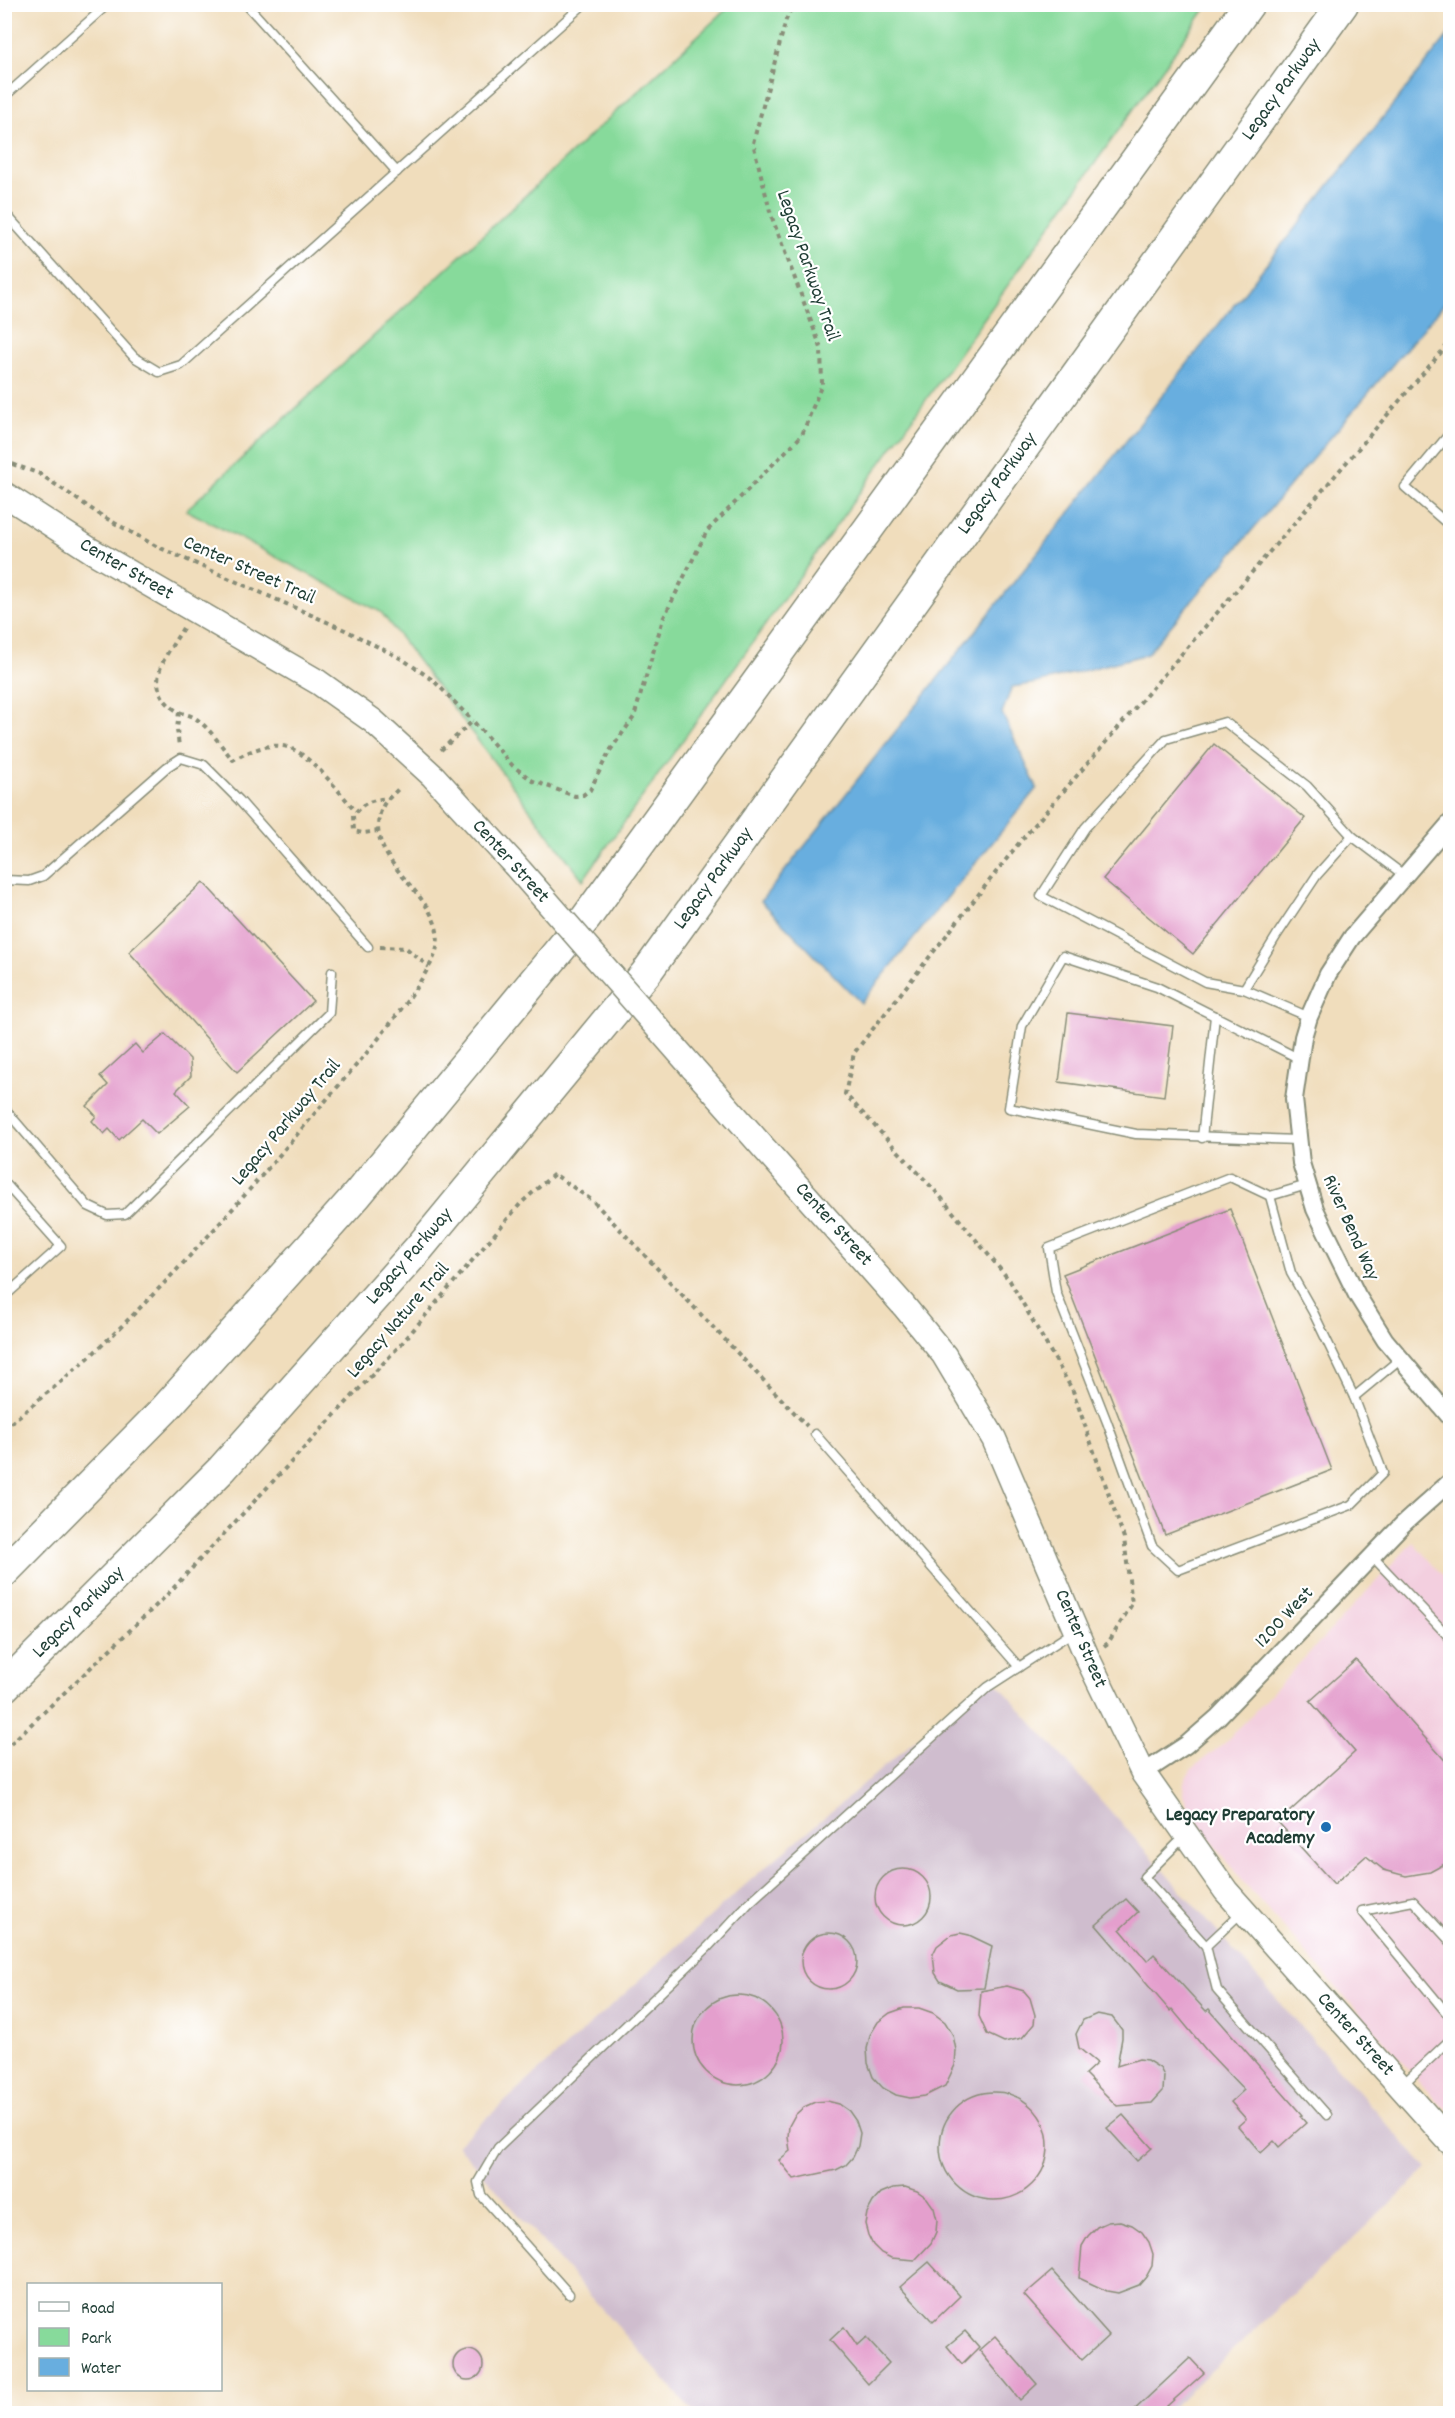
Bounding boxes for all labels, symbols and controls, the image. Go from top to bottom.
street label: Legacy Parkway [1235,32,1329,147]
street label: Legacy Parkway Trail [768,187,846,346]
street label: Legacy Parkway [951,426,1045,541]
street label: Center Street Trail [178,529,320,613]
street label: Center Street [74,532,178,608]
street label: Center Street [465,814,555,910]
street label: Legacy Parkway [667,821,761,936]
street label: Legacy Parkway Trail [225,1053,349,1193]
street label: River Bend Way [1314,1171,1386,1286]
street label: Center Street [788,1177,878,1273]
street label: Legacy Parkway [360,1202,461,1312]
street label: Legacy Nature Trail [341,1257,457,1385]
street label: Legacy Parkway [27,1560,132,1665]
street label: 1200 West [1249,1581,1321,1655]
street label: Center Street [1047,1585,1113,1693]
place label: Legacy Preparatory Academy [1166,1802,1315,1853]
marker: Legacy Preparatory Academy [1319,1820,1333,1834]
street label: Center Street [1310,1987,1400,2083]
legend [27,2283,222,2391]
text: Road [81,2297,115,2322]
text: Park [81,2327,112,2352]
text: Water [81,2357,121,2382]

